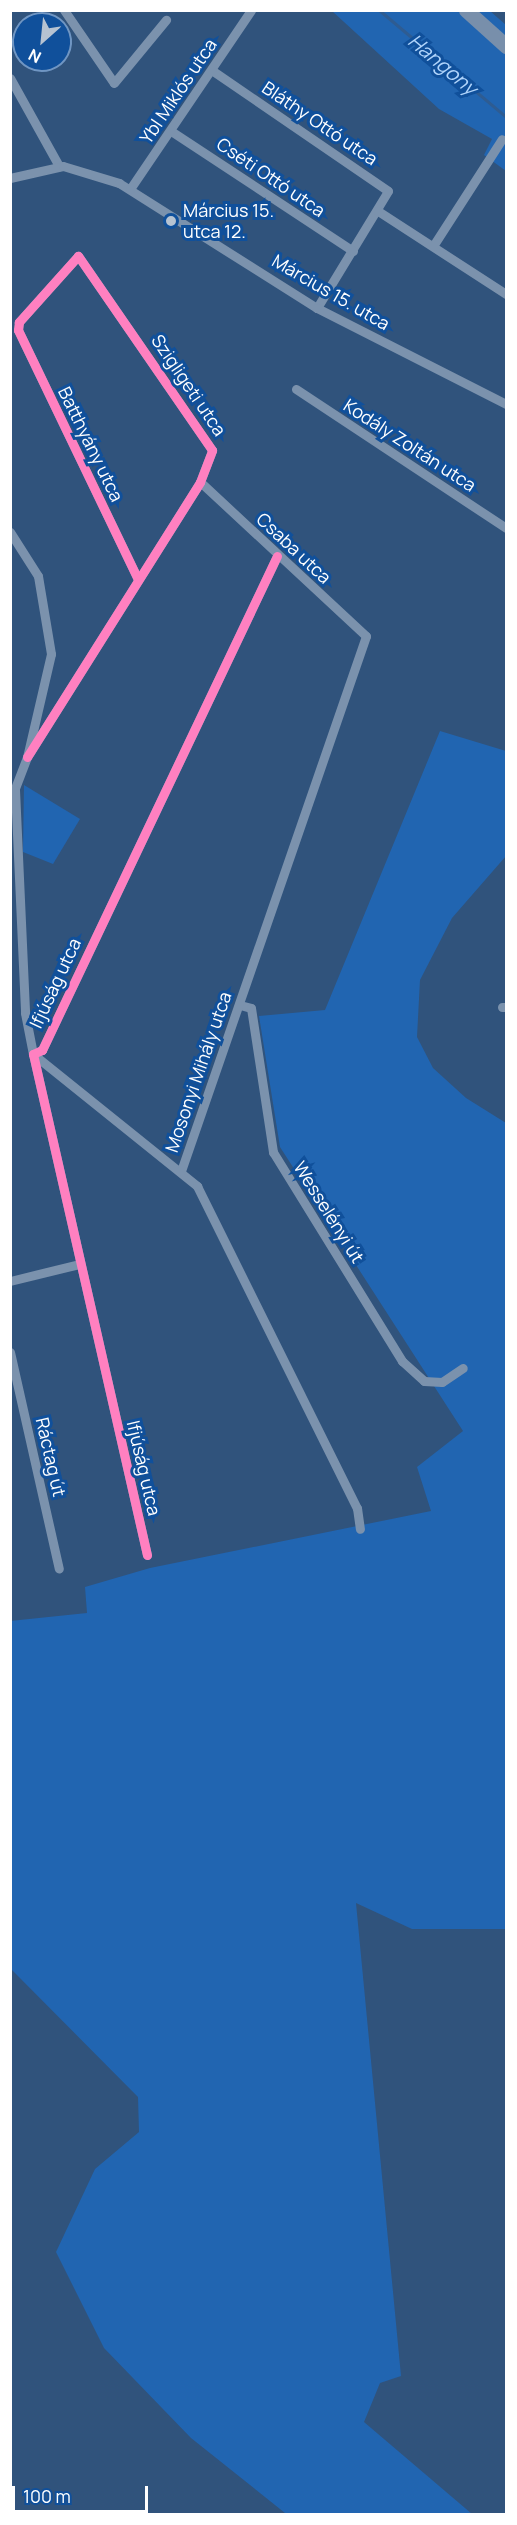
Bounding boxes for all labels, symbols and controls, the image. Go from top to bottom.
north arrow [12,12,72,72]
water label: Hangony [404,28,482,100]
street label: Ybl Miklós utca [135,35,221,147]
text: N [25,44,45,69]
street label: Bláthy Ottó utca [258,76,382,170]
street label: Cséti Ottó utca [213,133,329,221]
place label: Március 15. utca 12. [183,200,274,242]
marker: Március 15. utca 12. [164,214,178,228]
street label: Március 15. utca [268,250,394,334]
street label: Szigligeti utca [147,330,231,440]
street label: Batthyány utca [54,383,128,505]
street label: Kodály Zoltán utca [340,394,480,496]
street label: Csaba utca [252,508,336,588]
street label: Ifjúság utca [25,935,85,1031]
street label: Mosonyi Mihály utca [160,989,236,1155]
street label: Wesselényi út [289,1157,369,1267]
street label: Ráctag út [31,1415,71,1499]
street label: Ifjúság utca [123,1418,165,1518]
scale bar [15,2474,152,2512]
text: 100 m [23,2484,71,2508]

